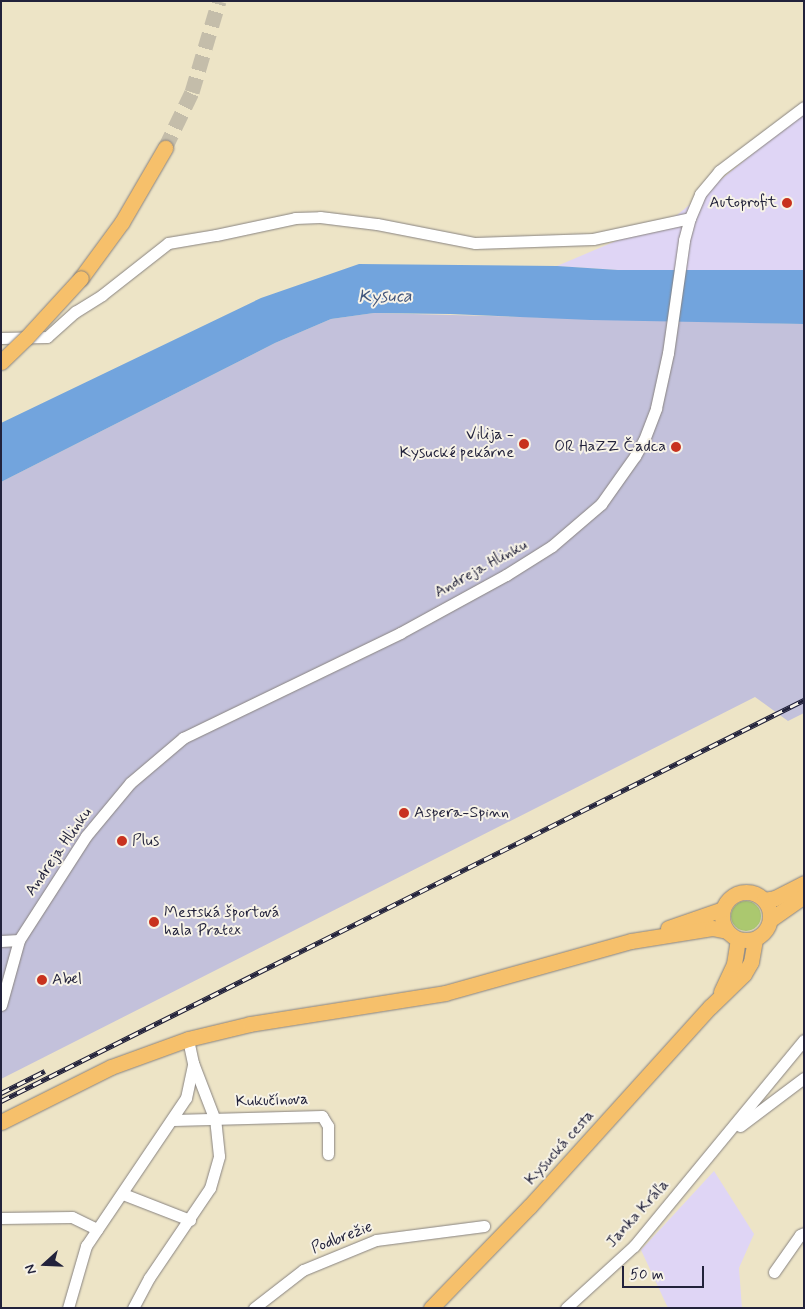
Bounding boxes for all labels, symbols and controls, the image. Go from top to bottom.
place label: Autoprofit [709,193,777,213]
marker: Autoprofit [781,197,793,209]
water label: Kysuca [358,286,412,308]
place label: Vilija - Kysucké pekárne [399,425,514,463]
place label: OR HaZZ Čadca [554,437,666,457]
marker: Vilija - Kysucké pekárne [518,438,530,450]
marker: OR HaZZ Čadca [670,441,682,453]
street label: Andreja Hlinku [431,535,531,603]
place label: Aspera-Spinn [414,803,509,823]
street label: Andreja Hlinku [21,804,97,900]
marker: Aspera-Spinn [398,807,410,819]
place label: Plus [132,831,159,851]
marker: Plus [116,835,128,847]
place label: Mestská športová hala Pratex [164,903,279,941]
marker: Mestská športová hala Pratex [148,916,160,928]
place label: Abel [52,970,82,990]
marker: Abel [36,974,48,986]
street label: Kukučínova [235,1090,309,1112]
street label: Kysucká cesta [521,1107,599,1189]
street label: Janka Kráľa [602,1176,674,1252]
street label: Podbrežie [309,1218,375,1258]
north arrow [20,1239,70,1289]
scale bar [625,1256,708,1288]
text: N [21,1262,41,1277]
text: 50 m [630,1265,664,1285]

